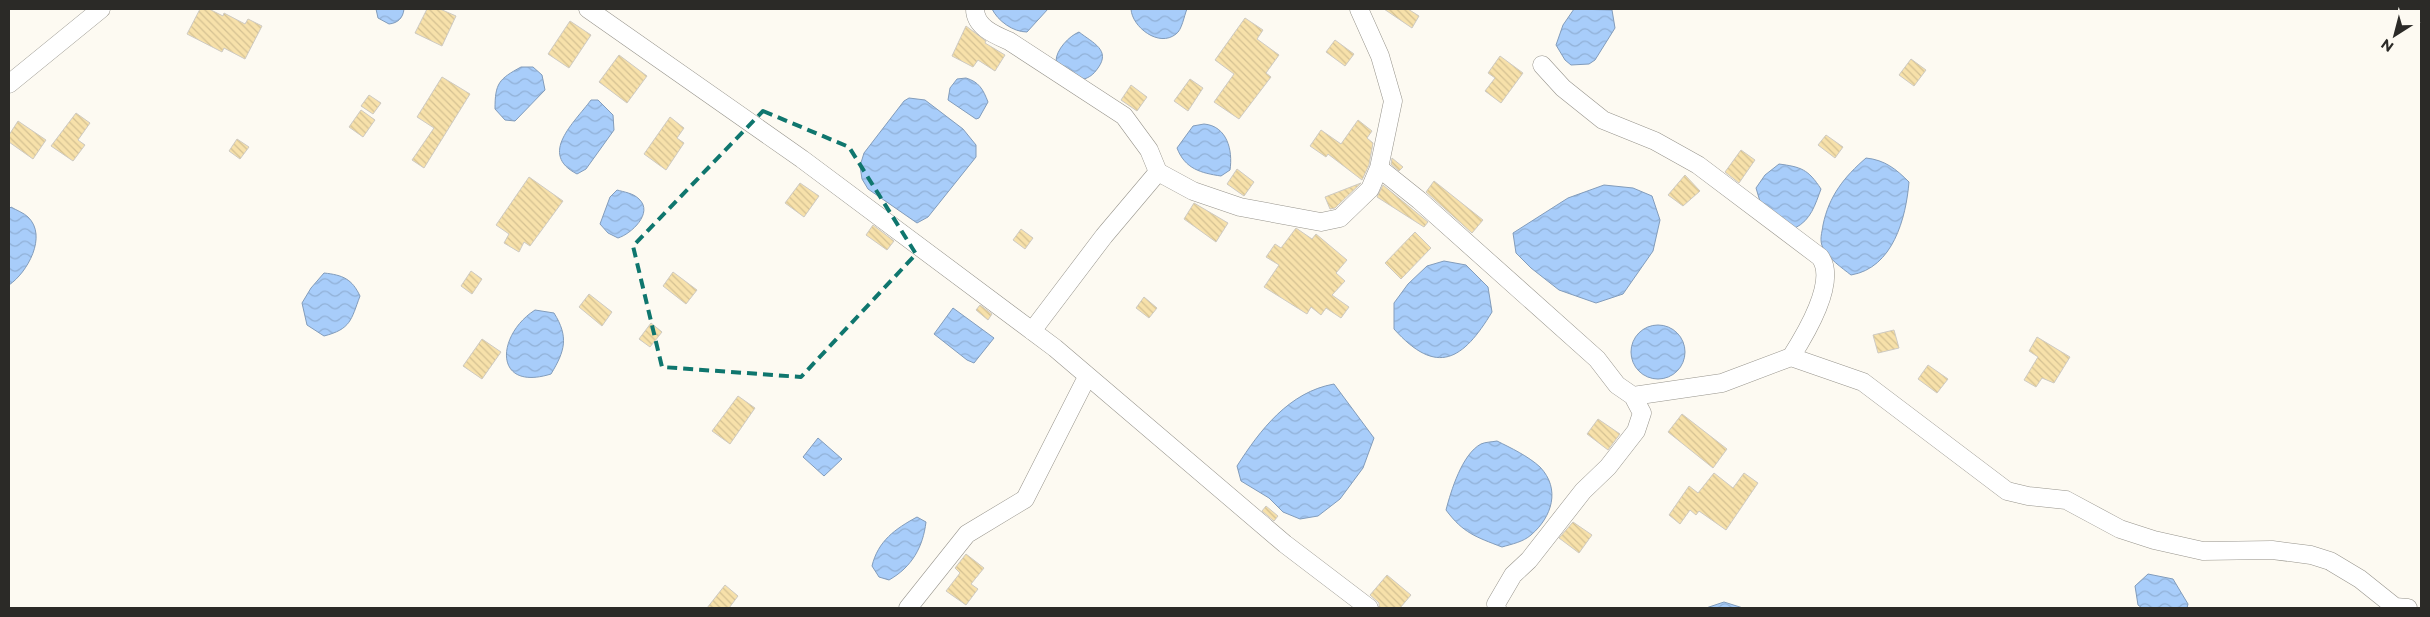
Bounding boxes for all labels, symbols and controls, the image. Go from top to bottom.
north arrow [2370,10,2420,60]
text: N [2377,35,2397,56]

